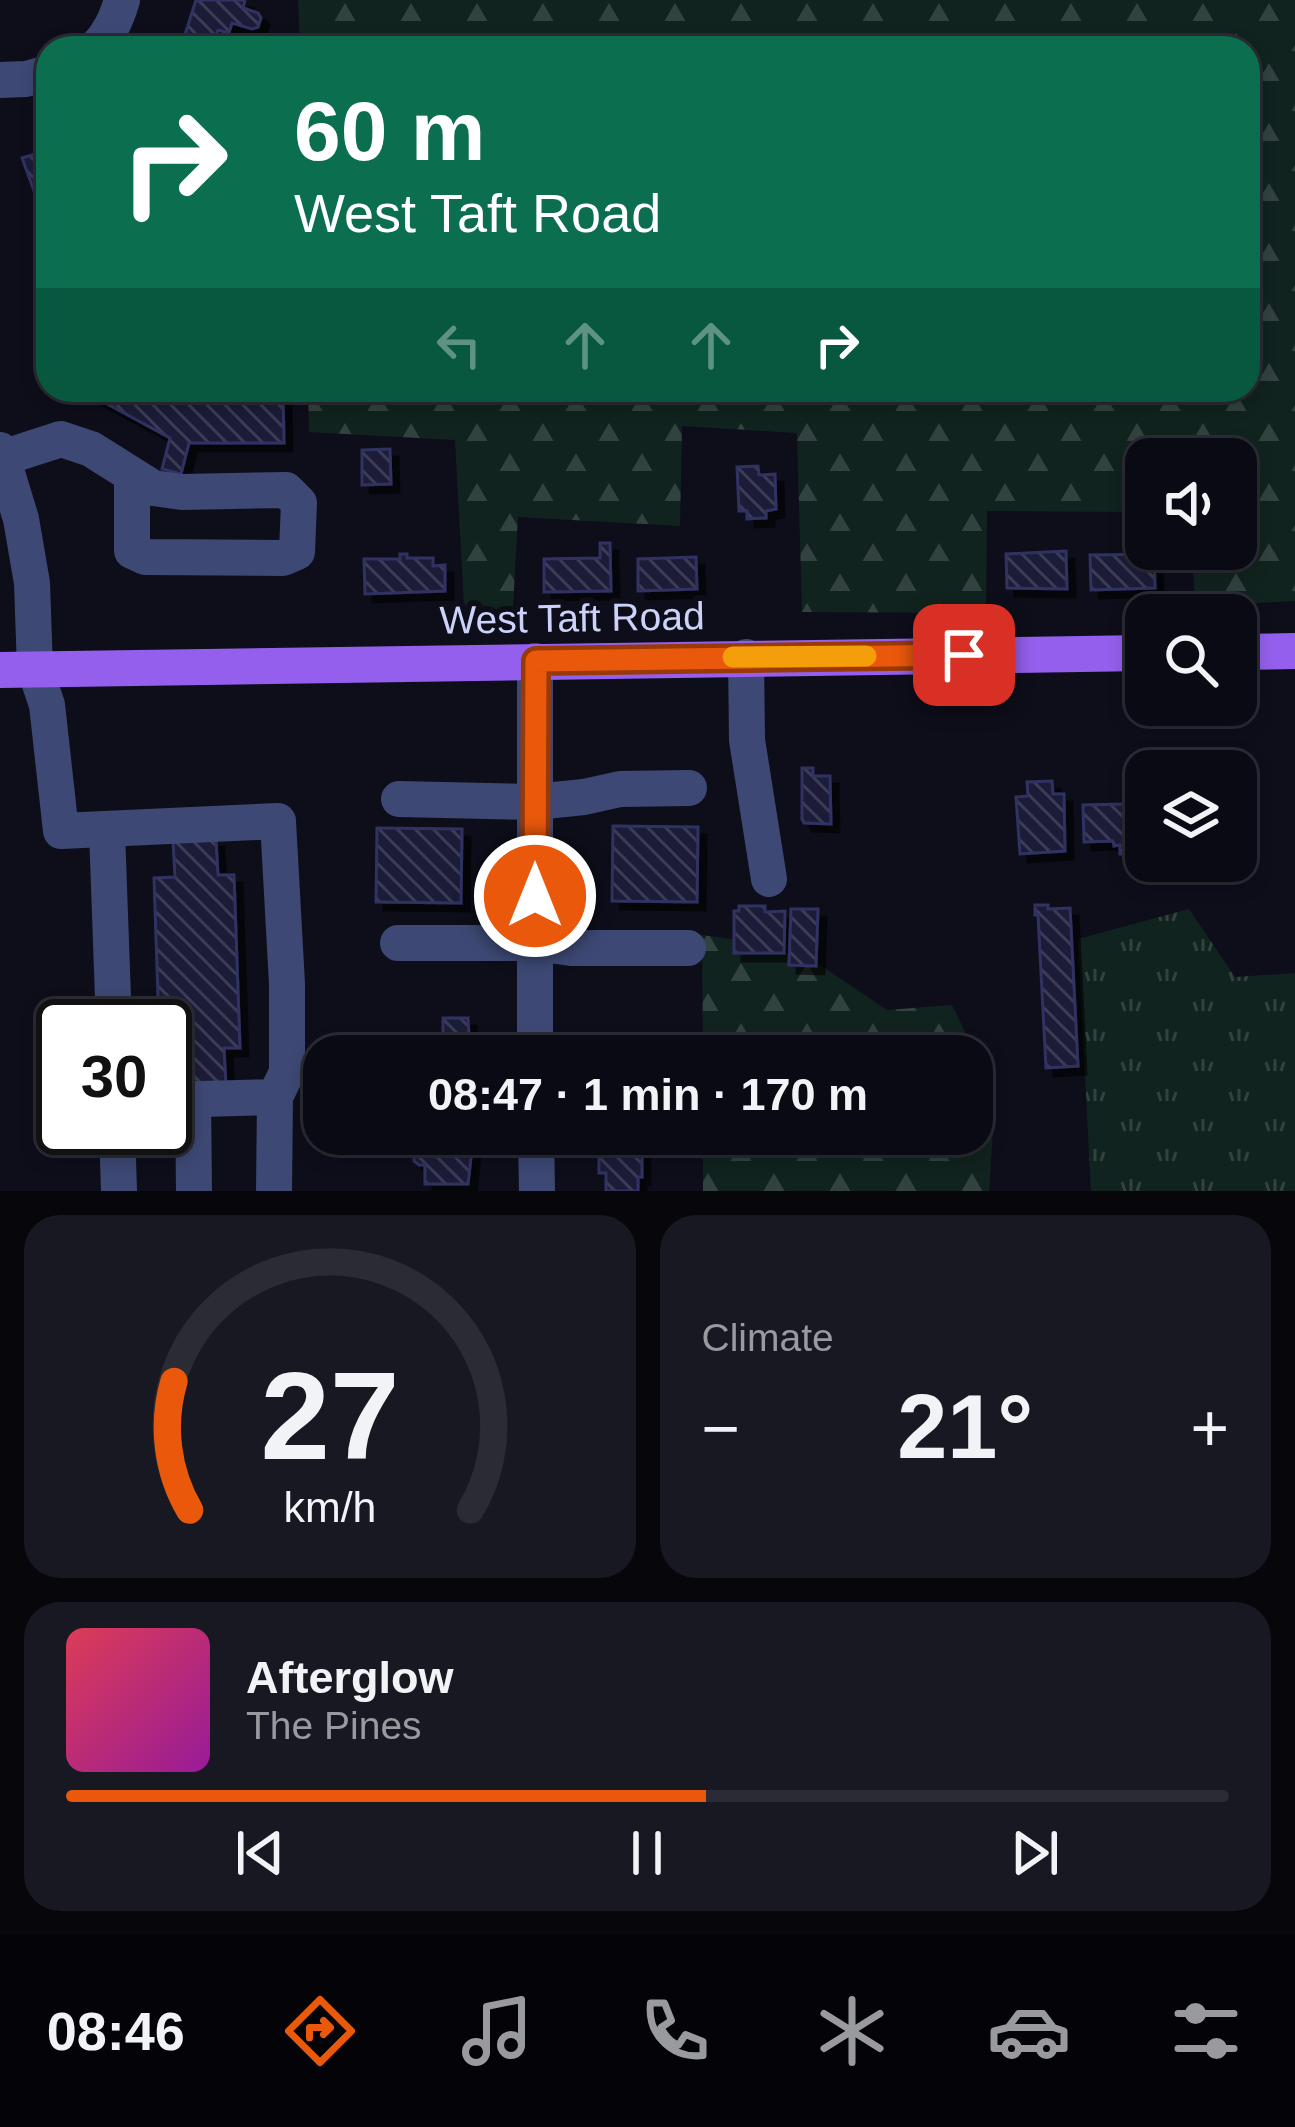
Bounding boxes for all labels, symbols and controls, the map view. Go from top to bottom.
icon: right [96,84,252,240]
text: 60 m [294,84,485,178]
text: West Taft Road [294,183,661,243]
icon: left [426,312,492,378]
icon: ahead [552,312,618,378]
icon: ahead [678,312,744,378]
icon: right [804,312,870,378]
map controls [1125,438,1257,882]
button: sound [1125,438,1257,570]
street label: West Taft Road [439,594,705,642]
button: search [1125,594,1257,726]
pin [913,604,1015,706]
icon: arrive [931,622,997,688]
button: layers [1125,750,1257,882]
position arrow [472,833,598,959]
speed limit sign: 30 [36,999,192,1155]
text: 08:47 · 1 min · 170 m [428,1069,868,1120]
text: Climate [702,1316,834,1359]
text: 27 [260,1346,399,1485]
text: 21° [897,1377,1033,1477]
text: − [702,1391,740,1465]
text: + [1190,1391,1229,1465]
text: km/h [283,1482,376,1530]
text: Afterglow [246,1652,454,1703]
text: The Pines [246,1704,422,1747]
icon: previous [227,1820,293,1886]
icon: pause [614,1820,680,1886]
icon: next [1002,1820,1068,1886]
icon: directions [278,1989,362,2073]
icon: music [455,1989,539,2073]
icon: phone [633,1989,717,2073]
icon: climate [810,1989,894,2073]
icon: car [987,1989,1071,2073]
icon: filters [1164,1989,1248,2073]
text: 08:46 [47,2001,185,2061]

